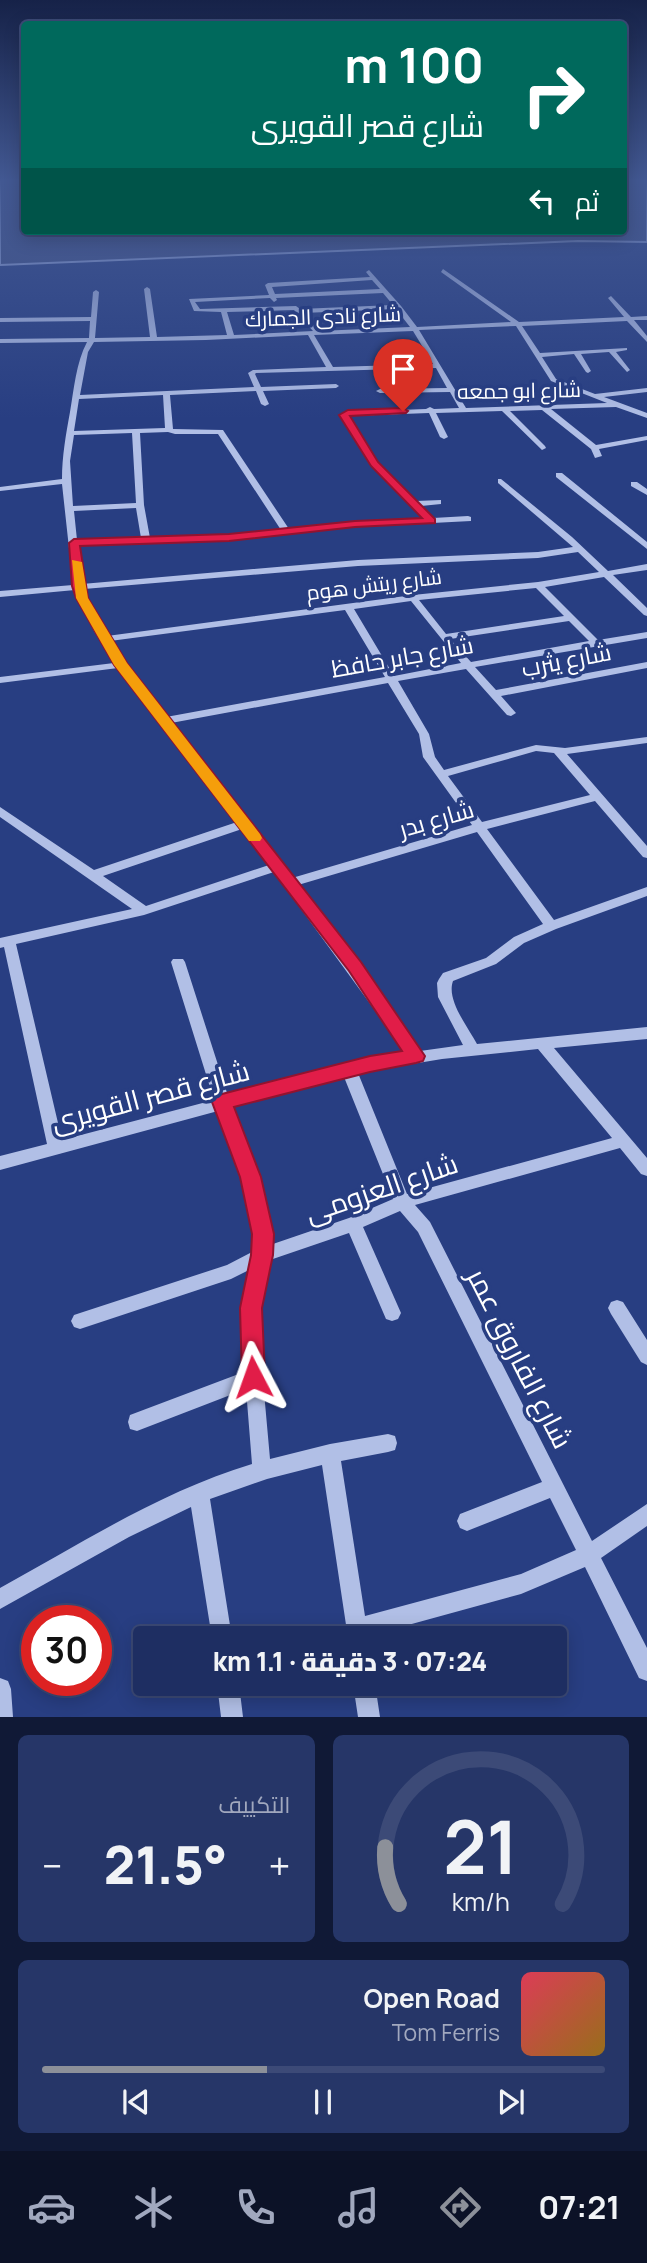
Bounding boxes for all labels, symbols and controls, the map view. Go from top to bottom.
text: 100 m [344,31,484,98]
icon: right [508,49,599,140]
text: شارع قصر القويرى [251,103,484,147]
icon: left [523,182,561,220]
text: ثم [575,183,599,219]
street label: شارع نادى الجمارك [244,299,402,334]
pin [373,339,433,411]
icon: arrive [384,350,422,388]
street label: شارع ابو جمعه [457,375,581,406]
street label: شارع ريتش هوم [305,562,443,607]
street label: شارع جابر حافظ [328,627,476,686]
street label: شارع يثرب [518,634,614,685]
street label: شارع بدر [393,792,478,846]
street label: شارع قصر القويرى [47,1050,254,1141]
street label: شارع العزومى [300,1143,463,1232]
street label: شارع الفاروق عمر [457,1260,583,1455]
position arrow [216,1340,290,1414]
speed limit sign: 30 [21,1605,112,1696]
text: 07:24 · 3 دقيقة · 1.1 km [213,1643,487,1679]
text: التكييف [218,1788,291,1820]
text: 21 [443,1797,518,1897]
text: 21.5° [104,1829,227,1900]
text: − [42,1839,63,1891]
text: + [269,1839,291,1891]
text: km/h [452,1884,510,1919]
text: Open Road [364,1980,500,2016]
text: Tom Ferris [392,2016,500,2048]
icon: previous [117,2083,155,2121]
icon: pause [304,2083,342,2121]
icon: next [492,2083,530,2121]
icon: car [27,2183,76,2232]
icon: climate [129,2183,178,2232]
icon: phone [231,2183,280,2232]
icon: music [334,2183,383,2232]
icon: directions [436,2183,485,2232]
text: 07:21 [538,2185,620,2229]

